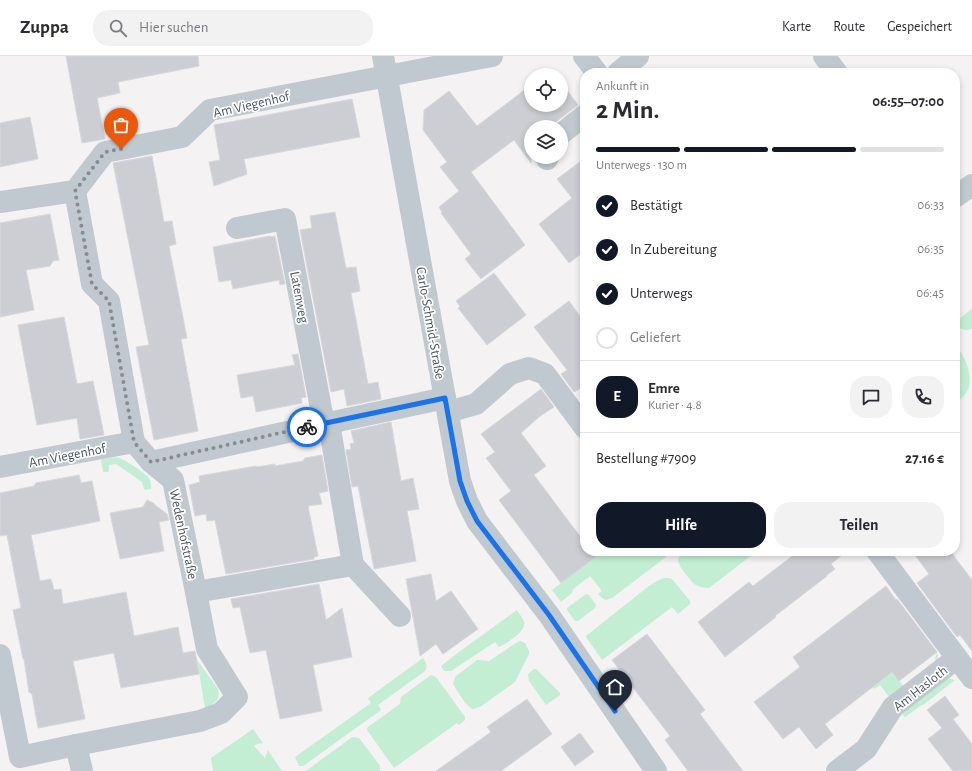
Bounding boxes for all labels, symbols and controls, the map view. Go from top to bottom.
search box [93,10,373,46]
icon: search [107,17,129,39]
text: Zuppa [20,18,69,37]
text: Hier suchen [139,20,208,35]
text: Karte [782,20,811,34]
text: Route [833,20,865,34]
text: Gespeichert [887,20,952,34]
map controls [524,68,568,164]
button: locate [524,68,568,112]
text: Ankunft in [596,80,649,93]
street label: Am Viegenhof [212,89,291,121]
text: 06:55–07:00 [872,94,944,109]
text: 2 Min. [596,97,659,123]
pin [104,108,138,149]
icon: bag [110,114,132,136]
button: layers [524,120,568,164]
text: Unterwegs · 130 m [596,159,687,172]
icon: check [596,195,618,217]
text: Bestätigt [630,198,683,213]
text: 06:33 [917,199,944,212]
icon: check [596,239,618,261]
text: In Zubereitung [630,242,717,257]
text: 06:35 [917,243,944,256]
street label: Carlo-Schmid-Straße [413,266,447,380]
street label: Latenweg [287,270,311,324]
icon: check [596,283,618,305]
text: Unterwegs [630,286,693,301]
text: 06:45 [916,287,944,300]
text: Geliefert [630,330,681,345]
button: chat [850,376,892,418]
button: phone [902,376,944,418]
text: Emre [648,381,680,396]
text: E [613,389,621,404]
text: Kurier · 4.8 [648,399,702,412]
courier [287,407,327,447]
icon: bike [296,416,318,438]
street label: Am Viegenhof [28,442,107,470]
text: Bestellung #7909 [596,451,696,466]
text: 27.16 € [905,451,944,466]
street label: Wedenhofstraße [167,488,199,581]
button: Hilfe [596,502,766,548]
button: Teilen [774,502,944,548]
street label: Am Hasloth [891,663,950,714]
pin [598,670,632,711]
icon: home [604,676,626,698]

